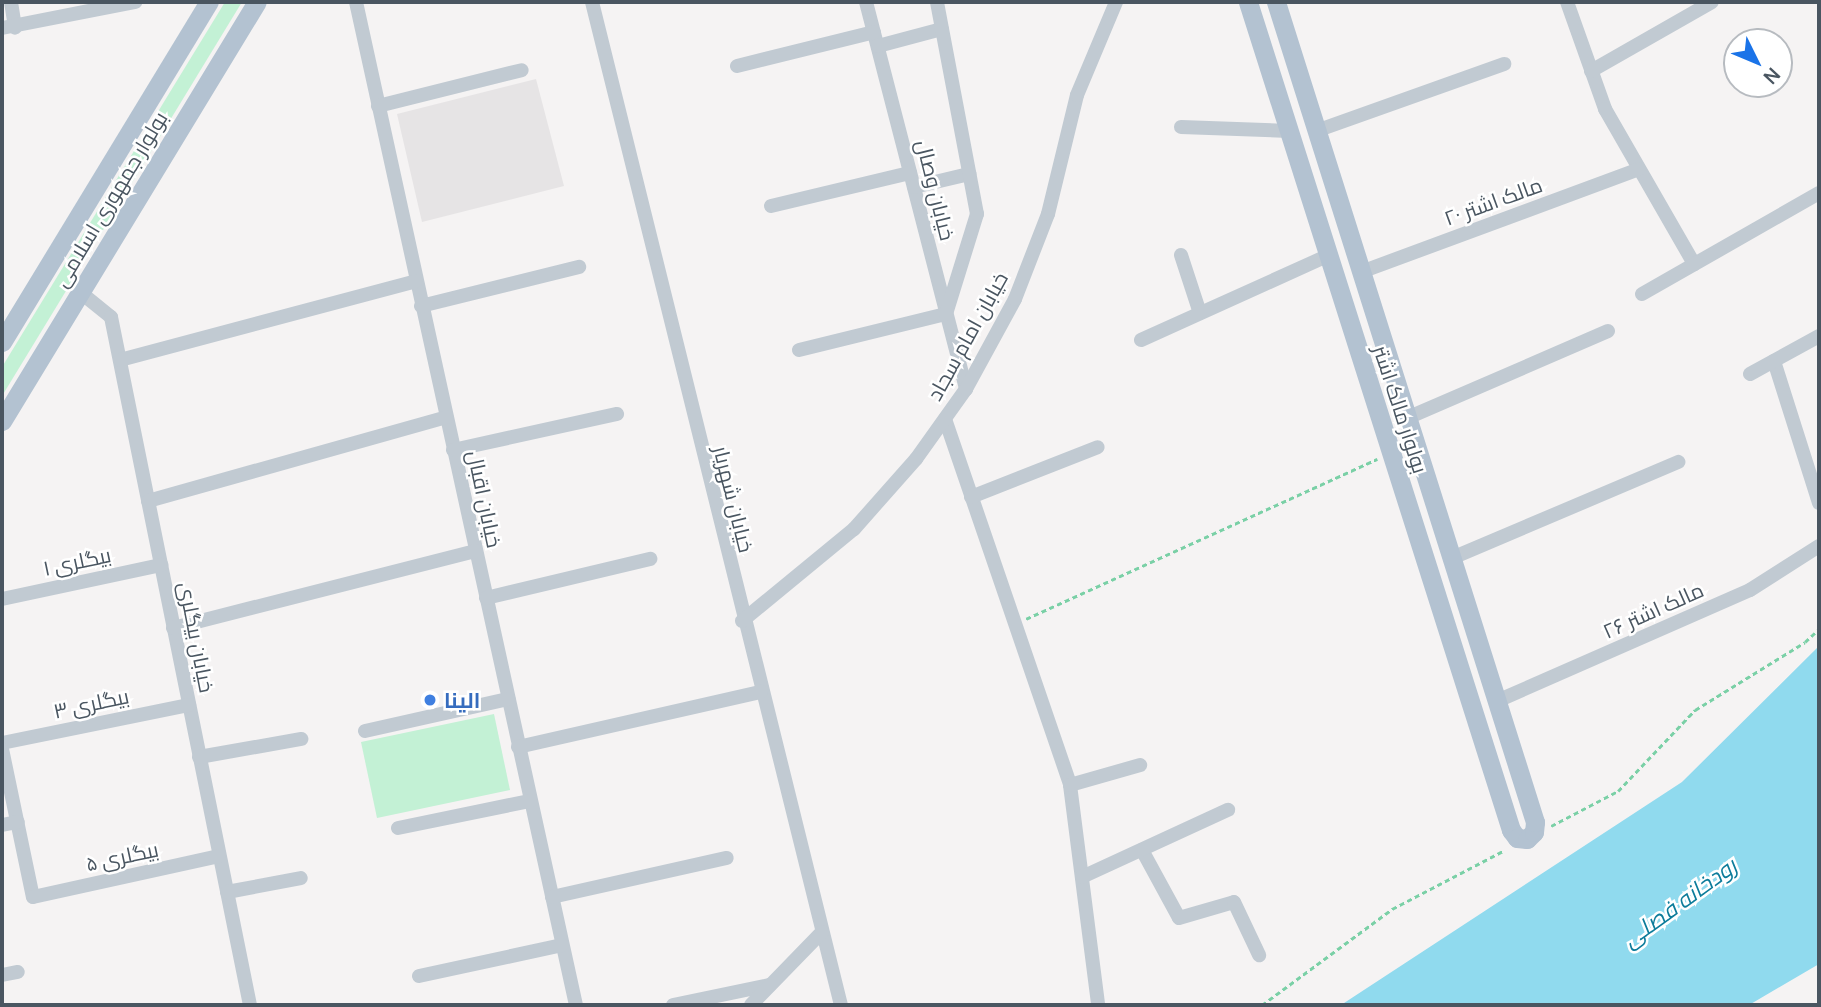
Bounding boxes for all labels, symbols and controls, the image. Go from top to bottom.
north arrow [1723,28,1793,98]
text: N [1758,62,1786,90]
street label: بولوار جمهوری اسلامی [48,107,172,291]
street label: خیابان وصال [911,137,961,243]
street label: مالک اشتر ۲۰ [1440,172,1546,230]
street label: خیابان امام سجاد [921,267,1013,405]
street label: بولوار مالک اشتر [1368,342,1434,476]
street label: خیابان شهریار [709,443,759,555]
street label: خیابان اقبال [462,448,508,550]
street label: بیگلری ۱ [41,542,113,580]
street label: مالک اشتر ۲۶ [1599,577,1707,643]
street label: خیابان بیگلری [174,580,220,694]
street label: بیگلری ۳ [51,683,131,723]
place label: الینا [444,687,480,713]
marker: الینا [422,692,438,708]
street label: بیگلری ۵ [83,836,161,876]
water label: رودخانه فصلی [1617,851,1741,953]

